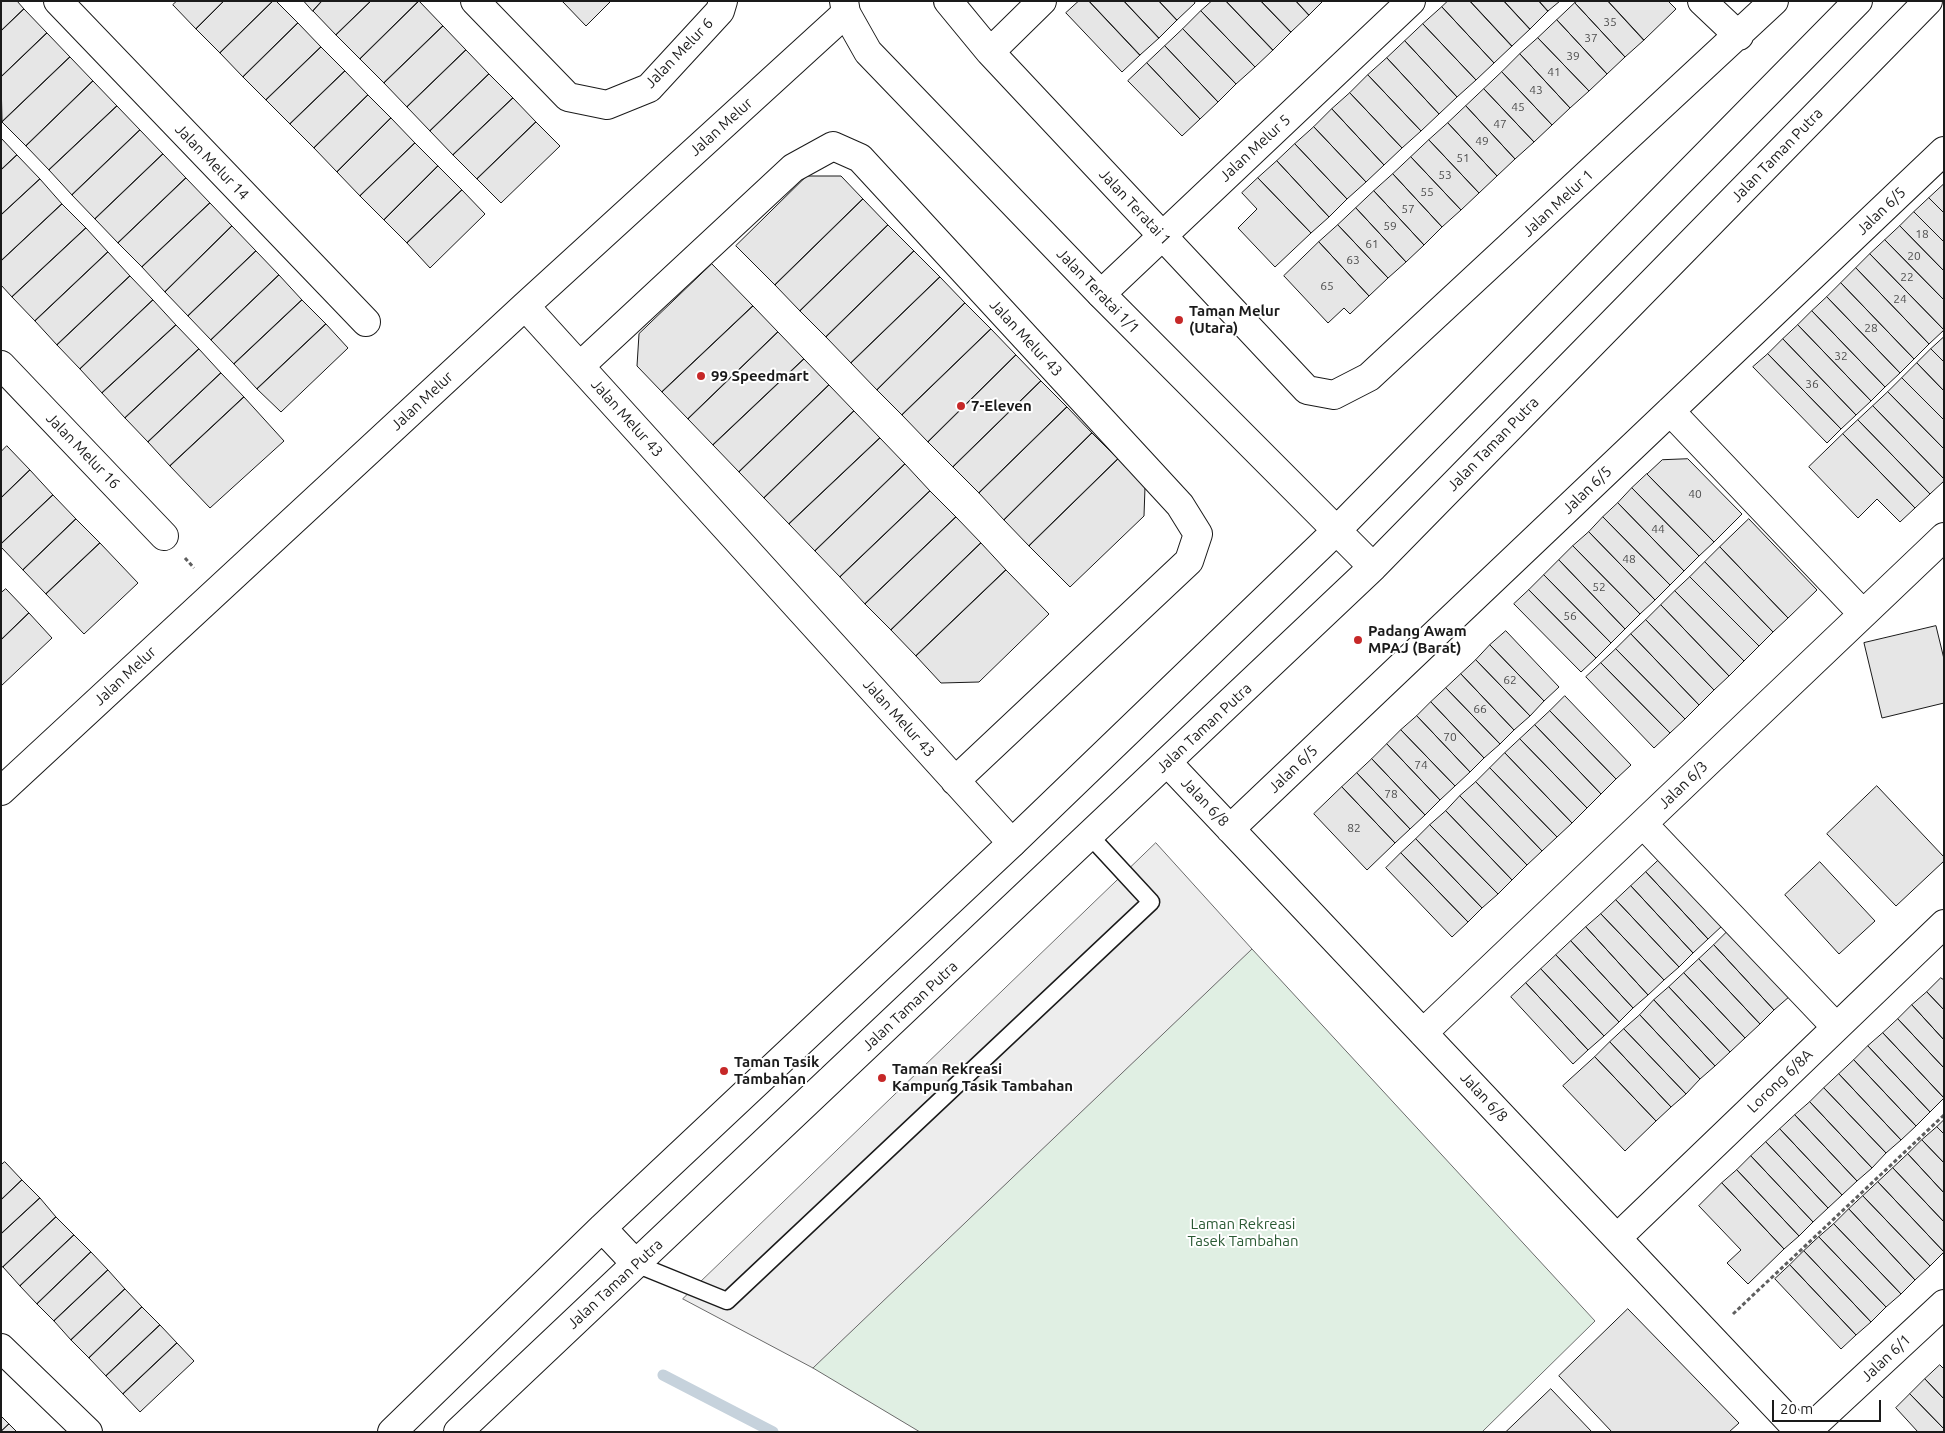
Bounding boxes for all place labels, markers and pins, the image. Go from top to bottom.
place label: Taman Melur (Utara) [1189,302,1280,337]
marker: Taman Melur (Utara) [1173,314,1185,326]
place label: 99 Speedmart [711,367,809,385]
marker: 99 Speedmart [695,370,707,382]
place label: 7-Eleven [971,397,1032,415]
marker: 7-Eleven [955,400,967,412]
place label: Padang Awam MPAJ (Barat) [1368,622,1467,657]
marker: Padang Awam MPAJ (Barat) [1352,634,1364,646]
place label: Taman Tasik Tambahan [734,1053,819,1088]
place label: Taman Rekreasi Kampung Tasik Tambahan [892,1060,1073,1095]
marker: Taman Tasik Tambahan [718,1065,730,1077]
marker: Taman Rekreasi Kampung Tasik Tambahan [876,1072,888,1084]

